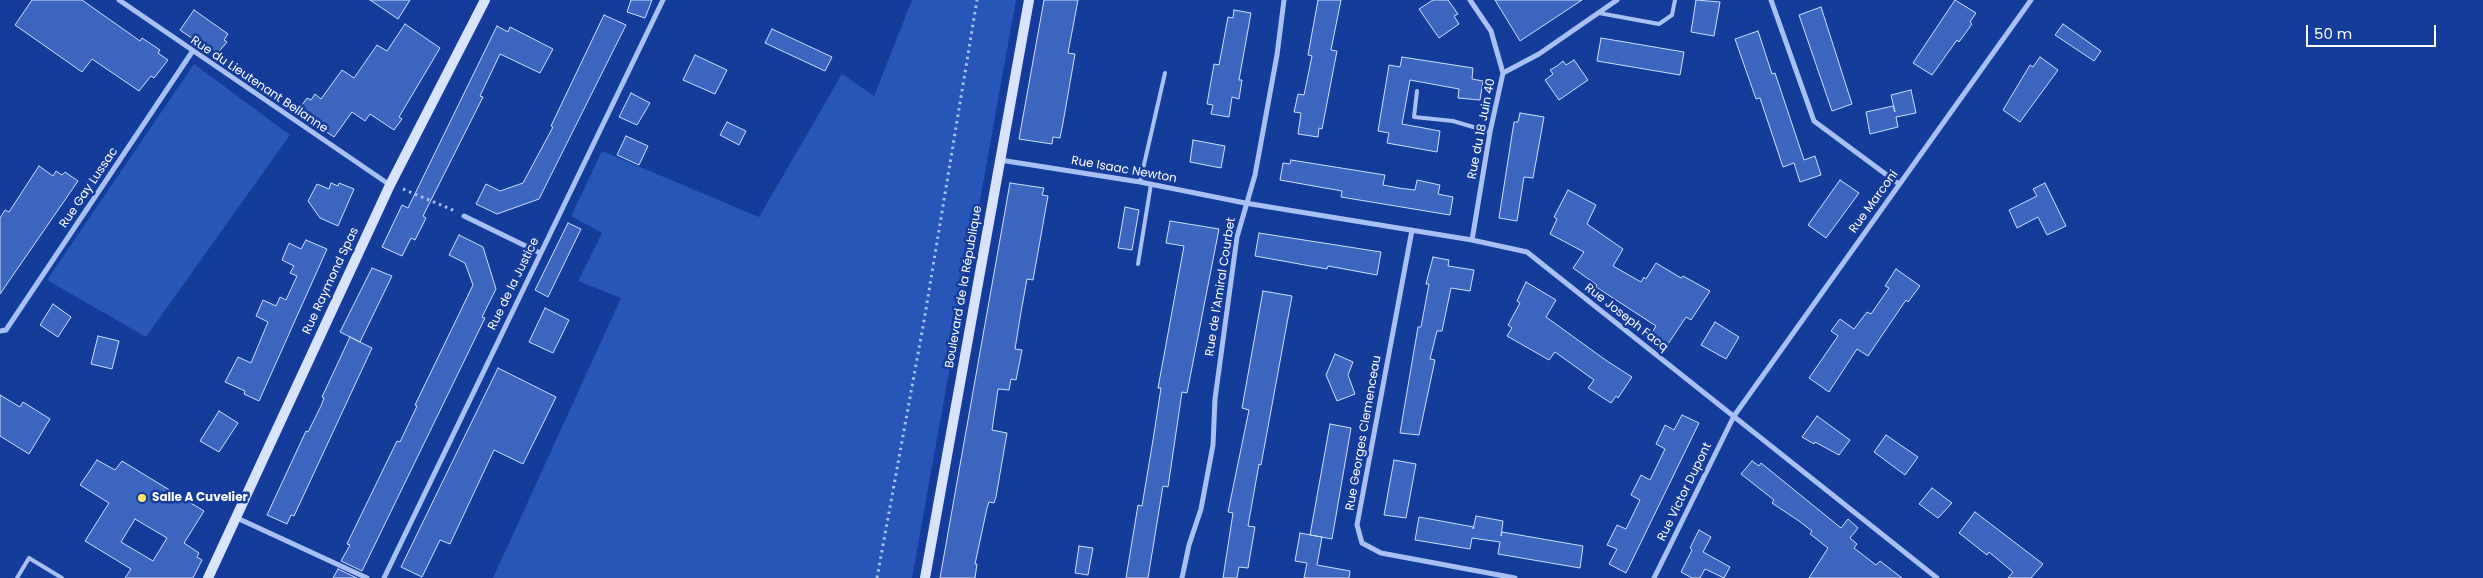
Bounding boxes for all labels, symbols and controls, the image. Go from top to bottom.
scale bar [2308,15,2438,47]
text: 50 m [2314,23,2352,44]
street label: Rue du Lieutenant Bellanne [188,34,330,136]
street label: Rue du 18 Juin 40 [1465,77,1499,181]
street label: Rue Gay Lussac [57,145,121,231]
street label: Rue Isaac Newton [1070,154,1178,186]
street label: Rue Marconi [1846,168,1902,236]
street label: Boulevard de la République [943,205,985,369]
street label: Rue de l'Amiral Courbet [1203,217,1239,357]
street label: Rue Raymond Spas [300,225,362,337]
street label: Rue de la Justice [485,235,543,333]
street label: Rue Joseph Facq [1581,281,1671,355]
street label: Rue Georges Clemenceau [1343,354,1385,512]
street label: Rue Victor Dupont [1655,440,1715,544]
place label: Salle A Cuvelier [152,491,248,505]
marker: Salle A Cuvelier [136,492,148,504]

